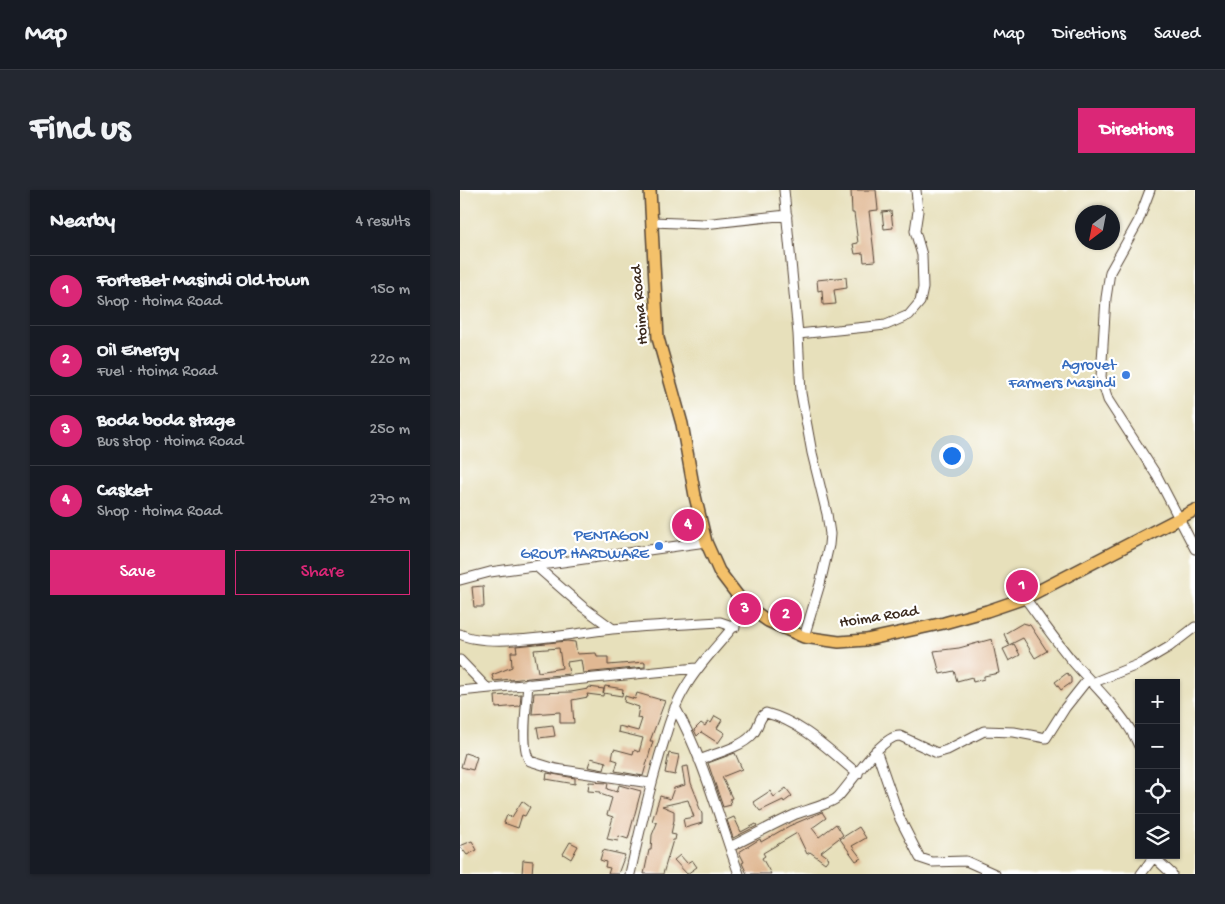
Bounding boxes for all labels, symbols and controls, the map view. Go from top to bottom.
text: Map [25,20,67,49]
text: Map [993,24,1025,45]
text: Directions [1053,24,1126,45]
text: Saved [1154,24,1200,45]
button: Directions [1078,108,1195,153]
text: Find us [30,110,130,151]
north arrow [1075,205,1120,250]
text: Nearby [50,210,115,235]
text: 4 results [355,213,410,232]
street label: Hoima Road [628,263,654,346]
text: ForteBet Masindi Old town [97,270,309,293]
text: 1 [63,281,69,300]
text: 150 m [371,281,410,300]
text: Shop · Hoima Road [97,293,222,312]
text: Oil Energy [97,340,179,363]
text: 2 [62,351,70,370]
text: 220 m [370,351,410,370]
place label: Agrovet Farmers Masindi [1008,357,1117,394]
text: Fuel · Hoima Road [97,363,217,382]
marker: Agrovet Farmers Masindi [1120,369,1132,381]
text: Boda boda stage [97,410,235,433]
text: 3 [62,421,70,440]
text: 250 m [370,421,410,440]
text: Bus stop · Hoima Road [97,433,243,452]
your location [939,443,965,469]
text: Casket [97,480,151,503]
text: 4 [62,491,70,510]
text: 270 m [370,491,410,510]
text: Shop · Hoima Road [97,503,222,522]
pin: 4 [672,506,704,544]
place label: PENTAGON GROUP HARDWARE [520,528,650,565]
marker: PENTAGON GROUP HARDWARE [653,540,665,552]
button: Save [50,550,225,595]
button: Share [235,550,410,595]
pin: 1 [1006,567,1038,605]
pin: 3 [729,590,761,628]
pin: 2 [770,596,802,634]
street label: Hoima Road [838,602,922,634]
map controls [1135,679,1180,859]
button: + [1135,679,1180,724]
button: − [1135,724,1180,769]
button: locate [1135,769,1180,814]
button: layers [1135,814,1180,859]

